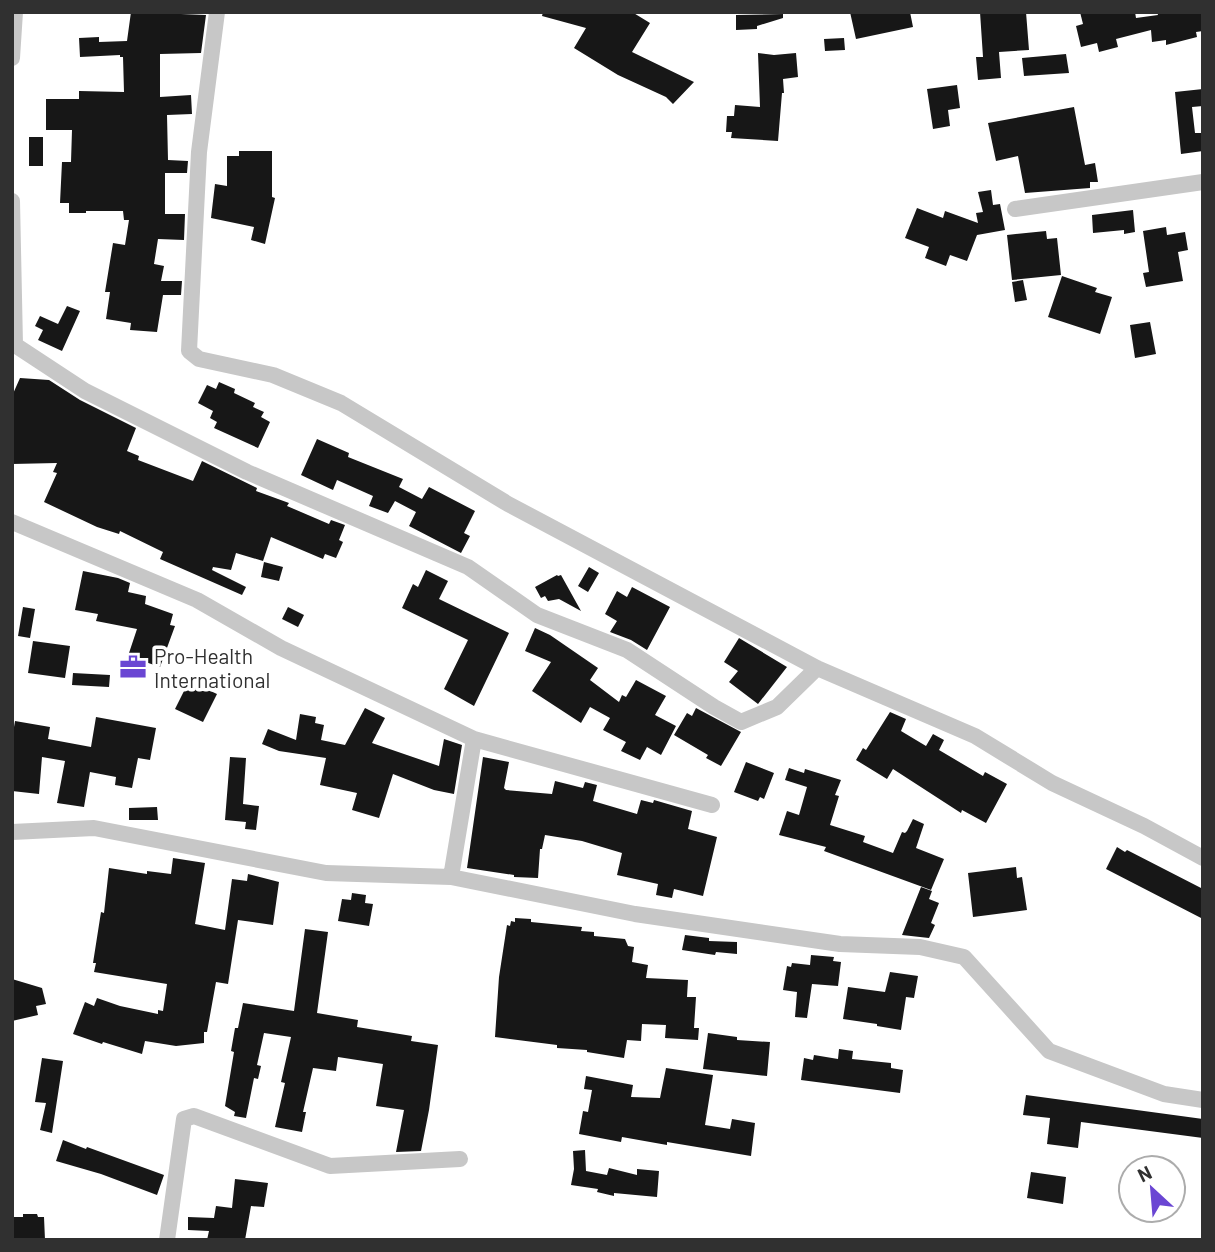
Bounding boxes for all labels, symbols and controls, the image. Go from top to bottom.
place label: Pro-Health International [154,643,270,692]
office icon: Pro-Health International [118,652,148,682]
north arrow [1117,1154,1187,1224]
text: N [1134,1160,1155,1186]

